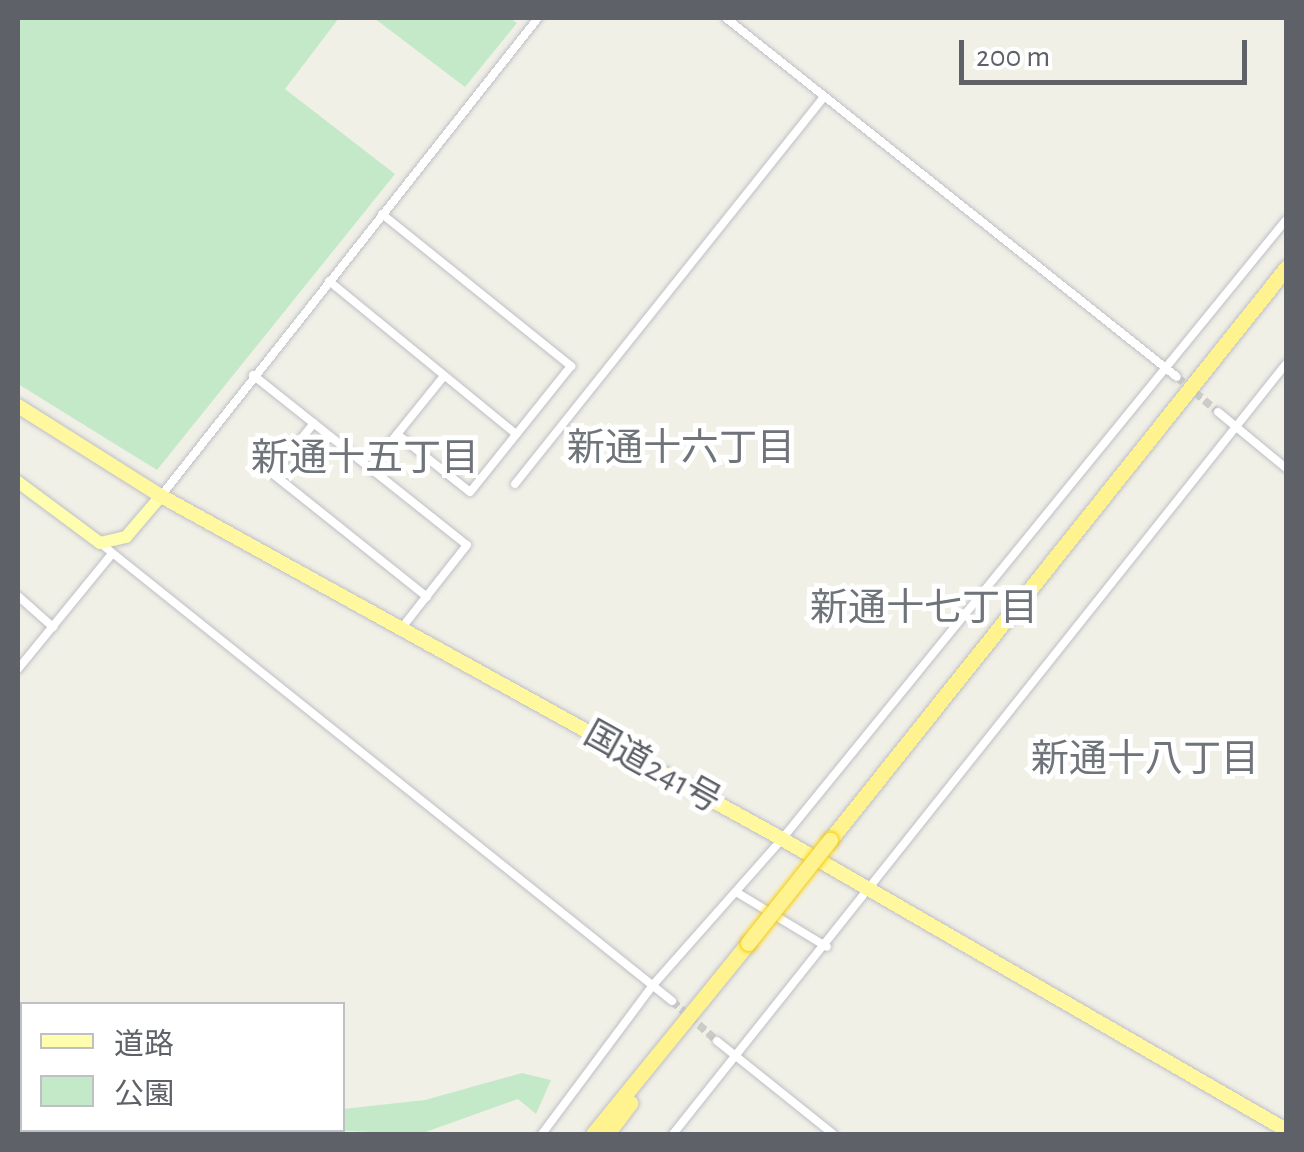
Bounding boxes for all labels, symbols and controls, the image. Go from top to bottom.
scale bar [964,20,1252,82]
text: 200 m [976,42,1050,72]
district label: 新通十六丁目 [567,427,795,473]
district label: 新通十五丁目 [251,437,479,483]
district label: 新通十七丁目 [810,587,1038,633]
street label: 国道241号 [576,713,728,823]
district label: 新通十八丁目 [1031,738,1259,784]
legend [20,1002,345,1132]
text: 道路 [114,1030,174,1060]
text: 公園 [114,1080,174,1110]

